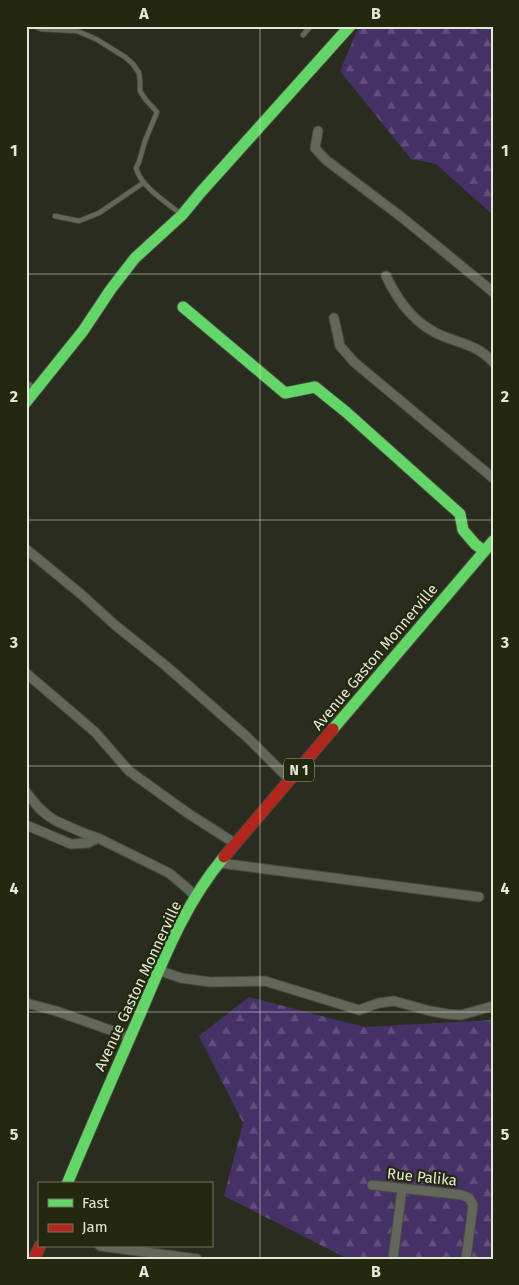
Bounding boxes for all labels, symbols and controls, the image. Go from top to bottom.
text: A [138,4,149,23]
text: B [371,4,381,23]
text: 1 [10,141,18,160]
text: 1 [501,141,509,160]
text: 2 [10,387,18,406]
text: 2 [501,387,509,406]
street label: Avenue Gaston Monnerville [309,580,441,734]
text: 3 [9,633,18,652]
text: 3 [500,633,509,652]
road number: N 1 [284,758,314,782]
text: 4 [9,879,19,898]
text: 4 [500,879,510,898]
street label: Avenue Gaston Monnerville [91,898,185,1074]
text: 5 [10,1125,19,1144]
text: 5 [501,1125,510,1144]
street label: Rue Palika [386,1164,458,1190]
legend [38,1182,212,1248]
text: Fast [82,1194,109,1212]
text: Jam [82,1218,108,1236]
text: A [138,1262,149,1281]
text: B [371,1262,381,1281]

